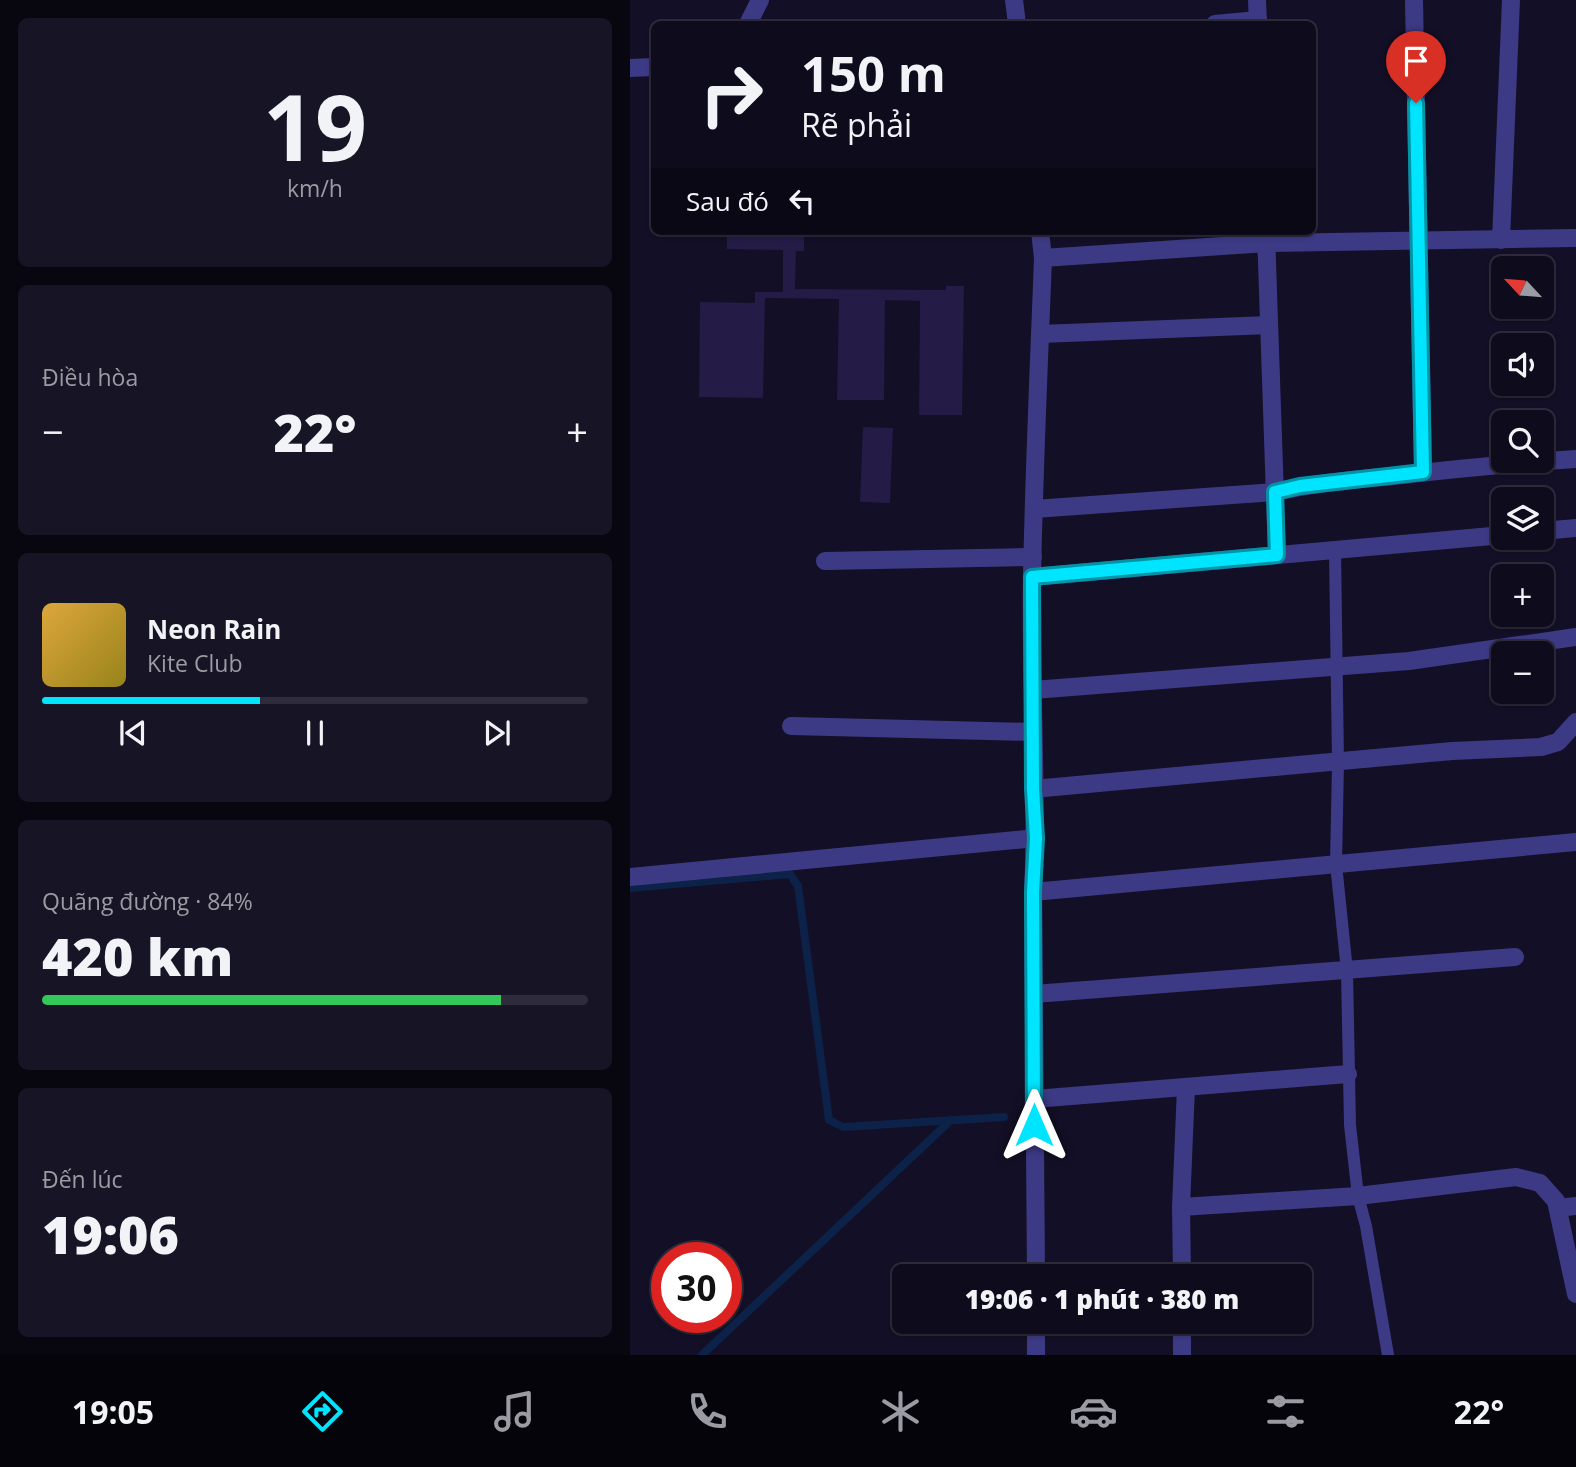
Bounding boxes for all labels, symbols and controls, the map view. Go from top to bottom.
pin [1386,31,1446,103]
text: 150 m [801,40,946,106]
icon: arrive [1397,42,1435,80]
icon: right [686,49,777,140]
text: 19 [263,64,367,188]
text: Rẽ phải [801,103,912,146]
text: km/h [287,172,343,204]
icon: left [783,182,821,220]
text: Sau đó [686,183,769,219]
north arrow [1491,256,1554,318]
map controls [1491,256,1554,704]
button: sound [1491,333,1554,396]
text: Điều hòa [42,361,138,393]
text: 22° [274,396,356,467]
text: − [42,405,64,457]
text: + [566,405,588,457]
button: search [1491,410,1554,473]
button: layers [1491,487,1554,550]
button: + [1491,564,1554,627]
text: Neon Rain [147,611,281,647]
button: − [1491,641,1554,704]
text: Kite Club [147,647,242,679]
icon: previous [114,714,152,752]
icon: pause [296,714,334,752]
icon: next [478,714,516,752]
text: Quãng đường · 84% [42,885,253,917]
text: 420 km [42,920,233,991]
position arrow [997,1088,1071,1162]
text: Đến lúc [42,1163,123,1195]
text: 19:06 [42,1198,179,1269]
speed limit sign: 30 [651,1242,742,1333]
text: 19:06 · 1 phút · 380 m [965,1281,1239,1317]
icon: directions [298,1387,347,1436]
icon: music [490,1387,539,1436]
icon: phone [683,1387,732,1436]
icon: climate [876,1387,925,1436]
icon: car [1069,1387,1118,1436]
icon: filters [1261,1387,1310,1436]
text: 19:05 [72,1390,154,1433]
text: 22° [1454,1390,1504,1433]

